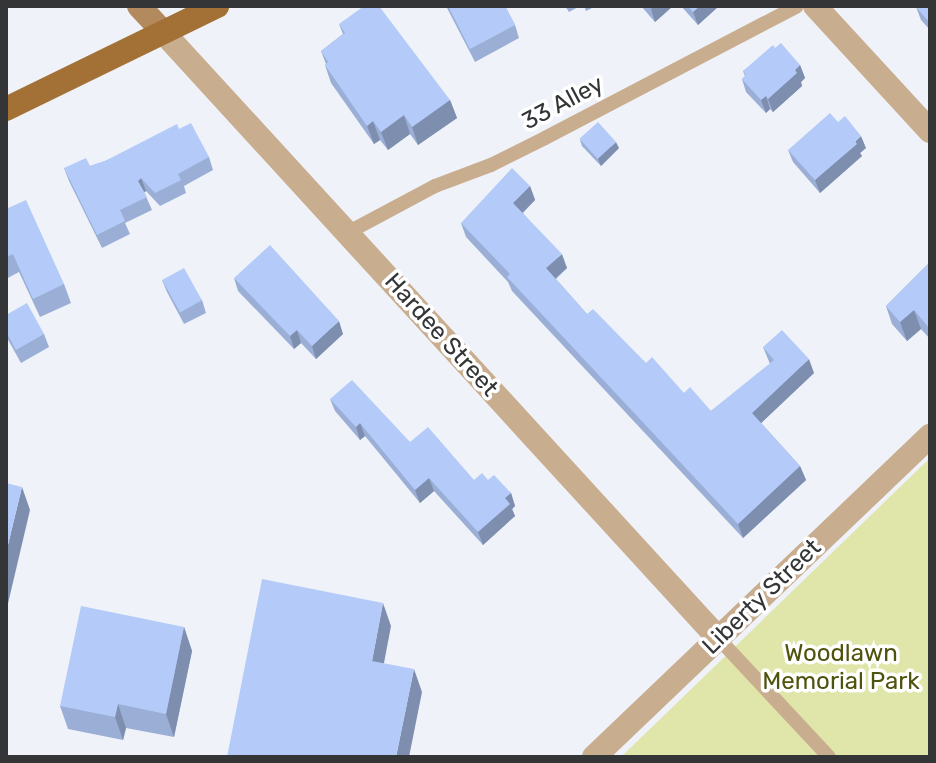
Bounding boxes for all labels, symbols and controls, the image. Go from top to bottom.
street label: 33 Alley [517,69,609,137]
street label: Hardee Street [378,268,504,402]
street label: Liberty Street [697,533,827,661]
park label: Woodlawn Memorial Park [762,640,920,696]

